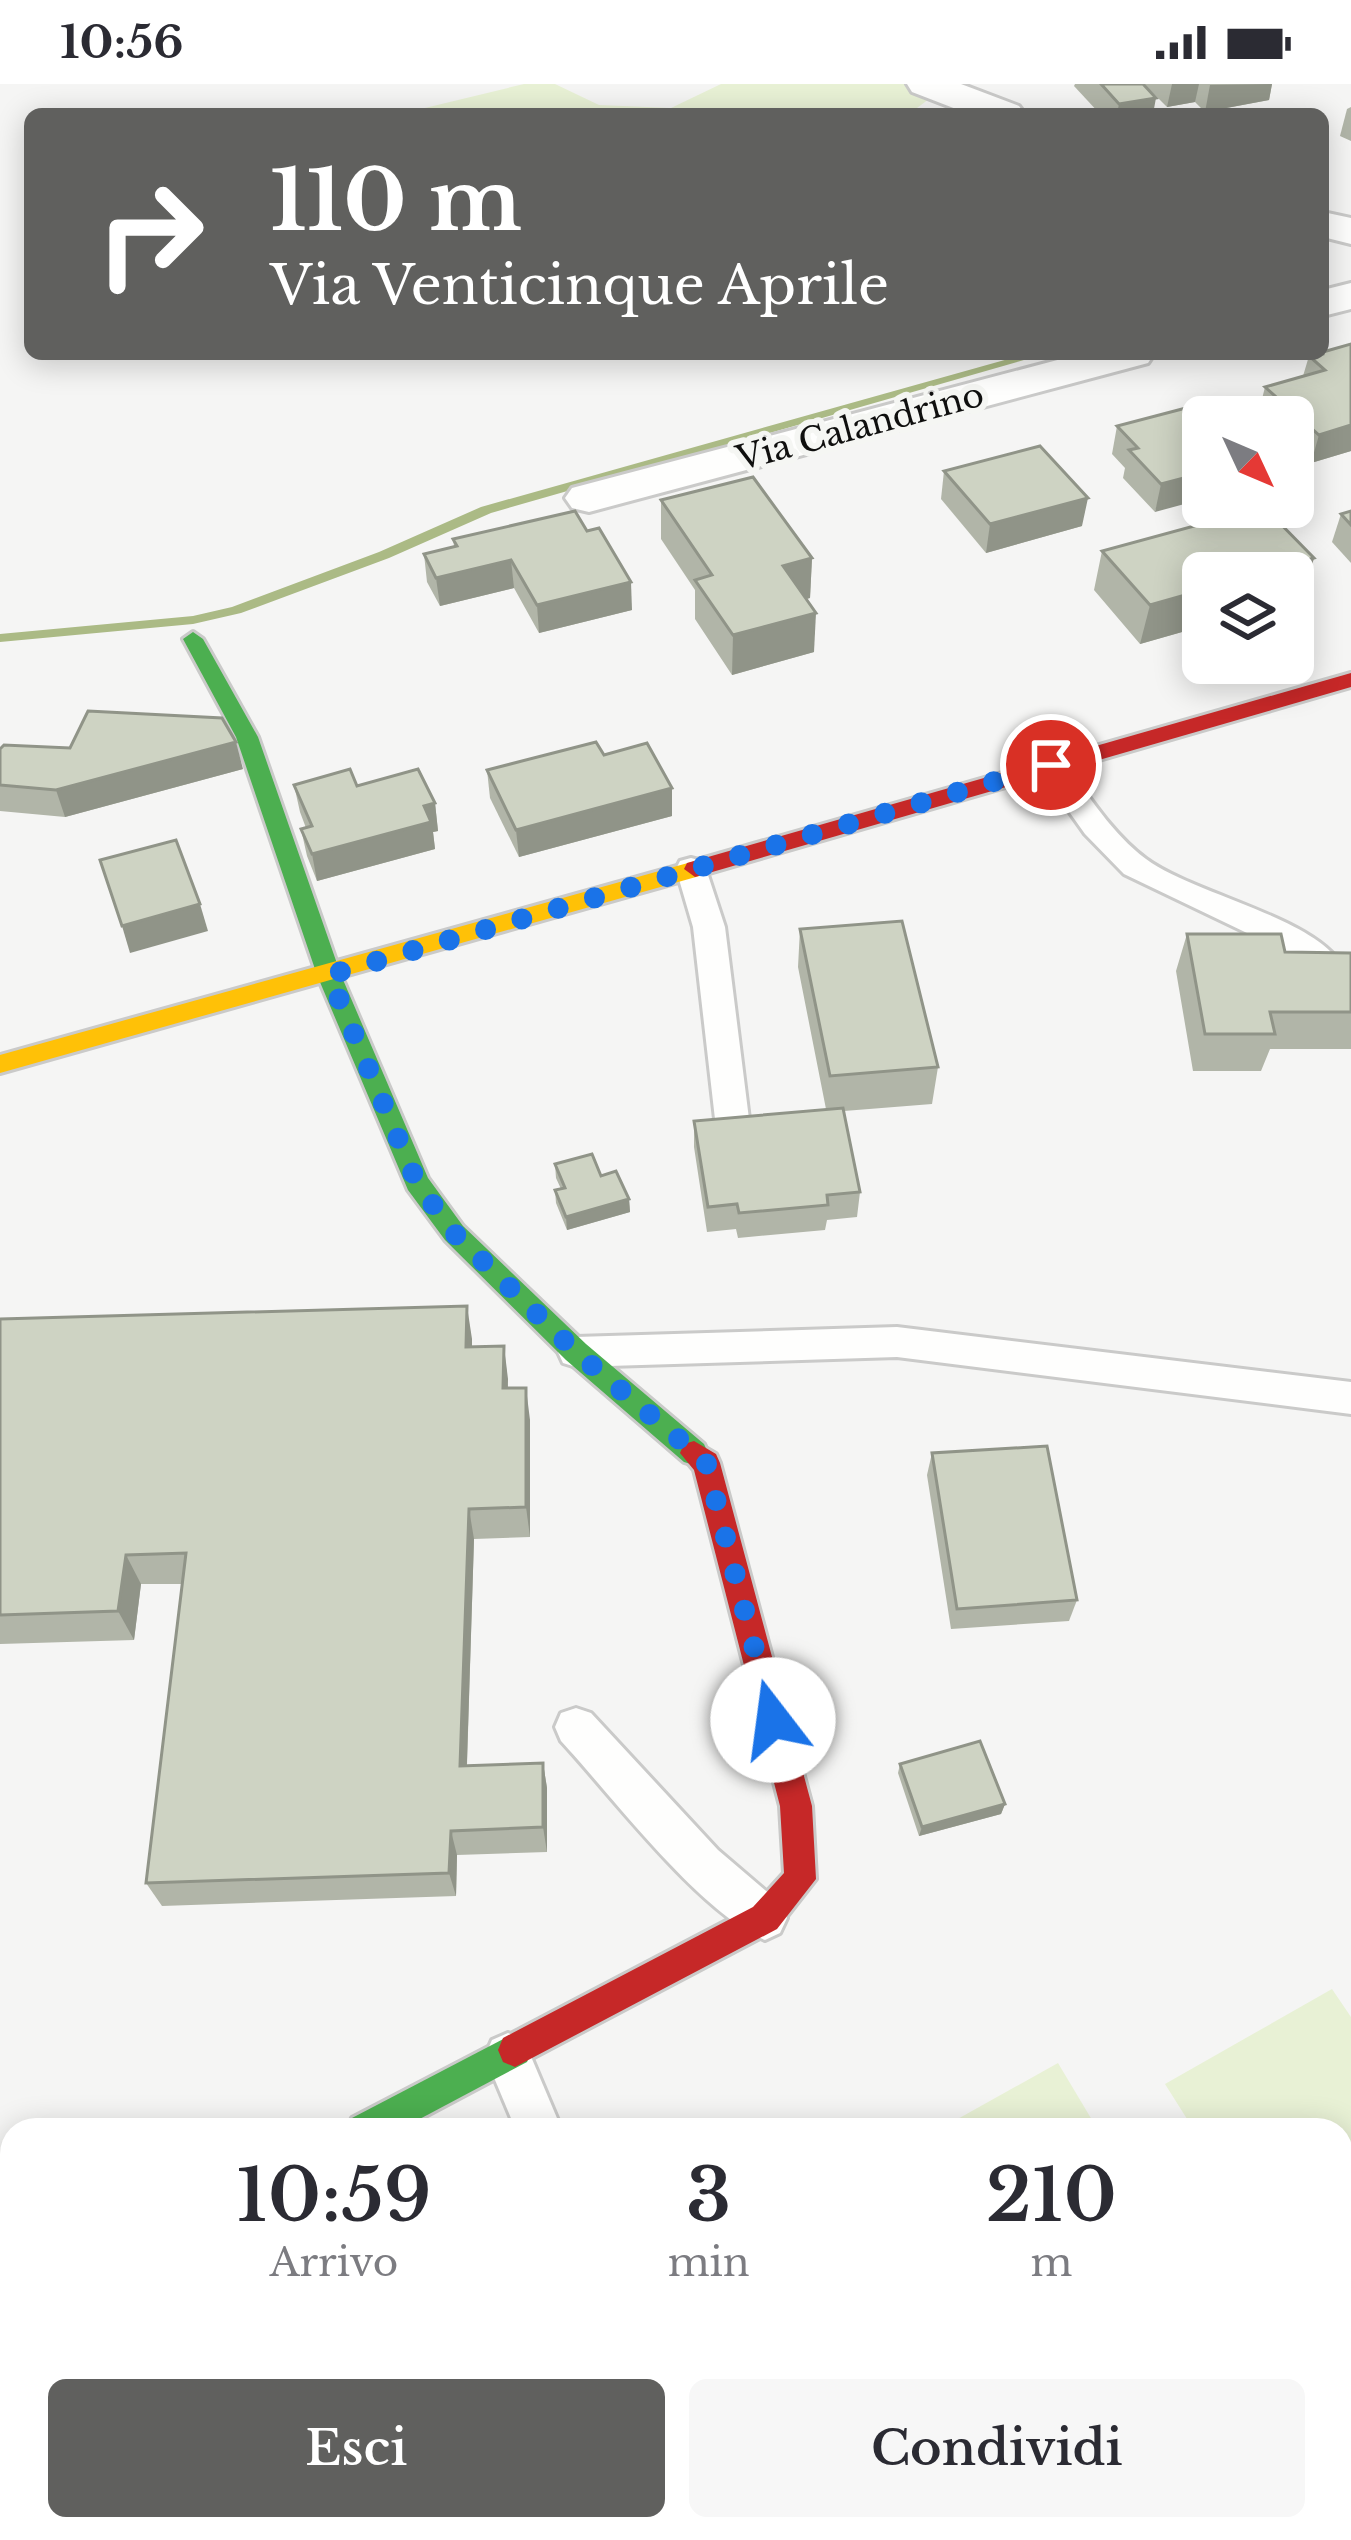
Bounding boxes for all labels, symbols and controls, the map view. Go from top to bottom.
text: 10:56 [60,14,183,70]
text: 110 m [270,149,522,253]
icon: right [72,156,228,312]
text: Via Venticinque Aprile [270,252,889,319]
street label: Via Calandrino [731,374,988,479]
north arrow [1182,396,1314,528]
map controls [1182,396,1314,684]
button: layers [1182,552,1314,684]
pin [1000,714,1102,816]
icon: arrive [1018,732,1084,798]
position arrow [710,1657,836,1783]
text: 10:59 [236,2151,432,2240]
text: 3 [686,2151,731,2240]
text: 210 [986,2151,1117,2240]
text: Arrivo [269,2238,398,2287]
text: min [668,2238,750,2287]
text: m [1030,2238,1072,2287]
button: Esci [48,2379,665,2517]
button: Condividi [689,2379,1305,2517]

